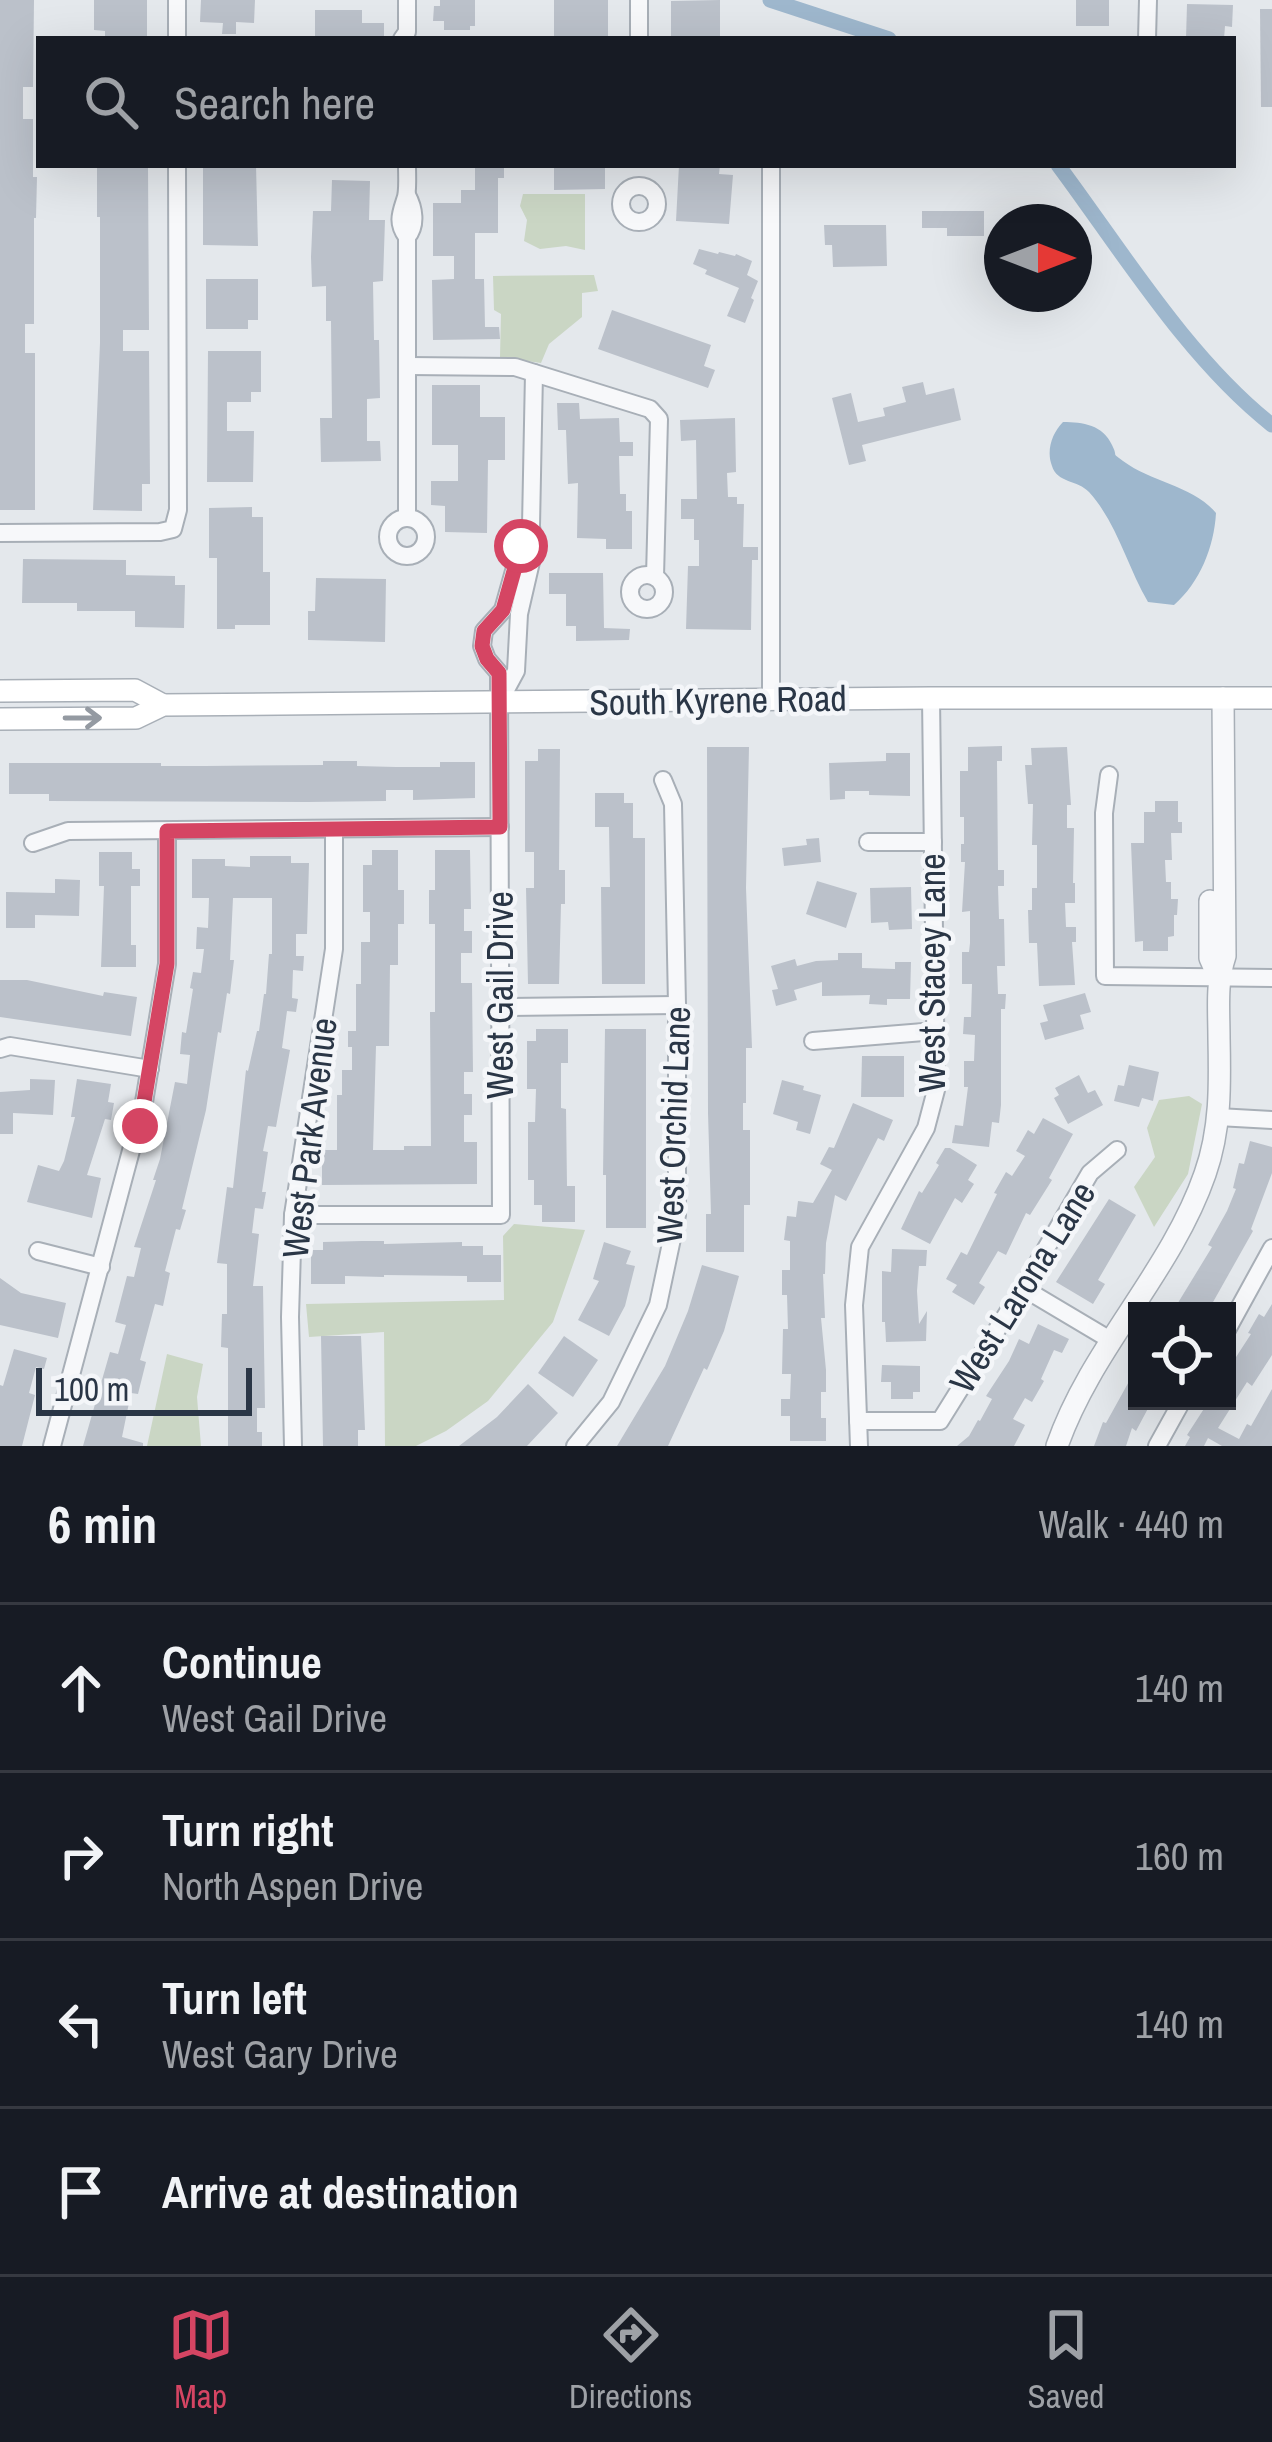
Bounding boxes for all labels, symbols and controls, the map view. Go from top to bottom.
search box [36,36,1236,168]
icon: search [78,69,144,135]
text: Search here [174,72,375,133]
north arrow [984,204,1092,312]
route start [494,519,548,573]
street label: South Kyrene Road [589,674,847,726]
one-way arrow [63,707,102,729]
street label: West Stacey Lane [908,853,956,1093]
street label: West Gail Drive [476,891,524,1099]
street label: West Orchid Lane [645,1006,701,1244]
street label: West Park Avenue [270,1015,348,1261]
route end [113,1099,167,1153]
street label: West Larona Lane [938,1172,1106,1402]
map controls [1128,1302,1236,1410]
button: locate [1128,1302,1236,1410]
scale bar [36,1362,252,1415]
text: 100 m [54,1367,129,1411]
text: 6 min [48,1490,157,1559]
text: Walk · 440 m [1039,1498,1224,1550]
text: Continue [162,1631,322,1692]
icon: ahead [48,1655,114,1721]
text: 140 m [1135,1662,1224,1714]
text: West Gail Drive [162,1692,387,1744]
text: Turn right [162,1799,334,1860]
icon: right [48,1823,114,1889]
text: 160 m [1135,1830,1224,1882]
text: North Aspen Drive [162,1860,423,1912]
text: Turn left [162,1967,307,2028]
icon: left [48,1991,114,2057]
text: 140 m [1135,1998,1224,2050]
text: West Gary Drive [162,2028,398,2080]
icon: arrive [48,2159,114,2225]
text: Arrive at destination [162,2161,519,2222]
tab: Map [168,2302,234,2418]
tab: Directions [569,2302,692,2418]
tab: Saved [1028,2302,1104,2418]

